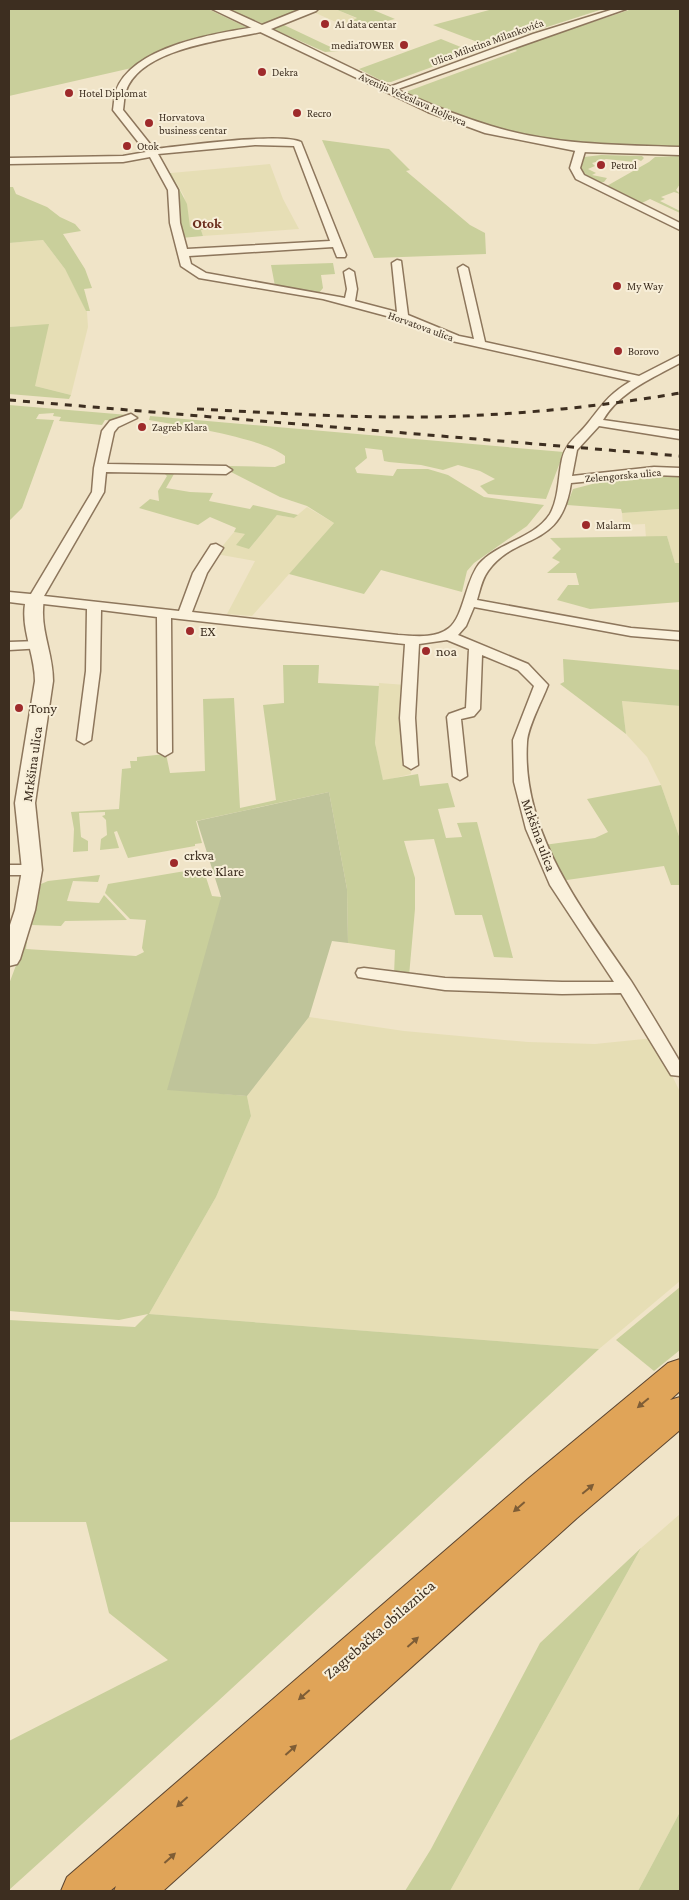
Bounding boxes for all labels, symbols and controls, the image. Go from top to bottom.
street label: Ulica Milutina Milankovića [429,16,545,68]
marker: A1 data centar [319,18,331,30]
place label: A1 data centar [335,18,397,30]
place label: mediaTOWER [331,39,395,51]
marker: mediaTOWER [398,39,410,51]
marker: Dekra [256,66,268,78]
place label: Dekra [272,66,298,78]
street label: Avenija Većeslava Holjevca [357,70,469,129]
marker: Hotel Diplomat [63,87,75,99]
place label: Hotel Diplomat [79,87,147,100]
marker: Recro [291,107,303,119]
place label: Recro [307,107,332,119]
place label: Horvatova business centar [159,111,227,136]
marker: Horvatova business centar [143,117,155,129]
marker: Otok [121,140,133,152]
place label: Otok [137,140,159,152]
marker: Petrol [595,159,607,171]
place label: Petrol [611,159,637,171]
district label: Otok [192,215,222,231]
marker: My Way [611,280,623,292]
place label: My Way [627,280,664,293]
street label: Horvatova ulica [386,309,456,343]
marker: Borovo [612,345,624,357]
place label: Borovo [628,345,660,357]
marker: Zagreb Klara [136,421,148,433]
place label: Zagreb Klara [152,421,207,434]
street label: Zelengorska ulica [584,466,662,485]
marker: Malarm [580,519,592,531]
place label: Malarm [596,519,631,531]
place label: EX [200,623,215,639]
marker: EX [184,625,196,637]
place label: noa [436,643,457,659]
marker: noa [420,645,432,657]
place label: Tony [29,700,58,716]
marker: Tony [13,702,25,714]
street label: Mrkšina ulica [19,725,45,803]
street label: Mrkšina ulica [518,797,560,874]
place label: crkva svete Klare [184,847,244,879]
marker: crkva svete Klare [168,857,180,869]
one-way arrow [637,1397,650,1408]
one-way arrow [581,1483,594,1494]
one-way arrow [512,1502,525,1513]
street label: Zagrebačka obilaznica [320,1576,439,1683]
one-way arrow [407,1637,419,1648]
one-way arrow [298,1689,310,1701]
one-way arrow [285,1744,297,1756]
one-way arrow [176,1796,188,1808]
one-way arrow [164,1853,177,1864]

